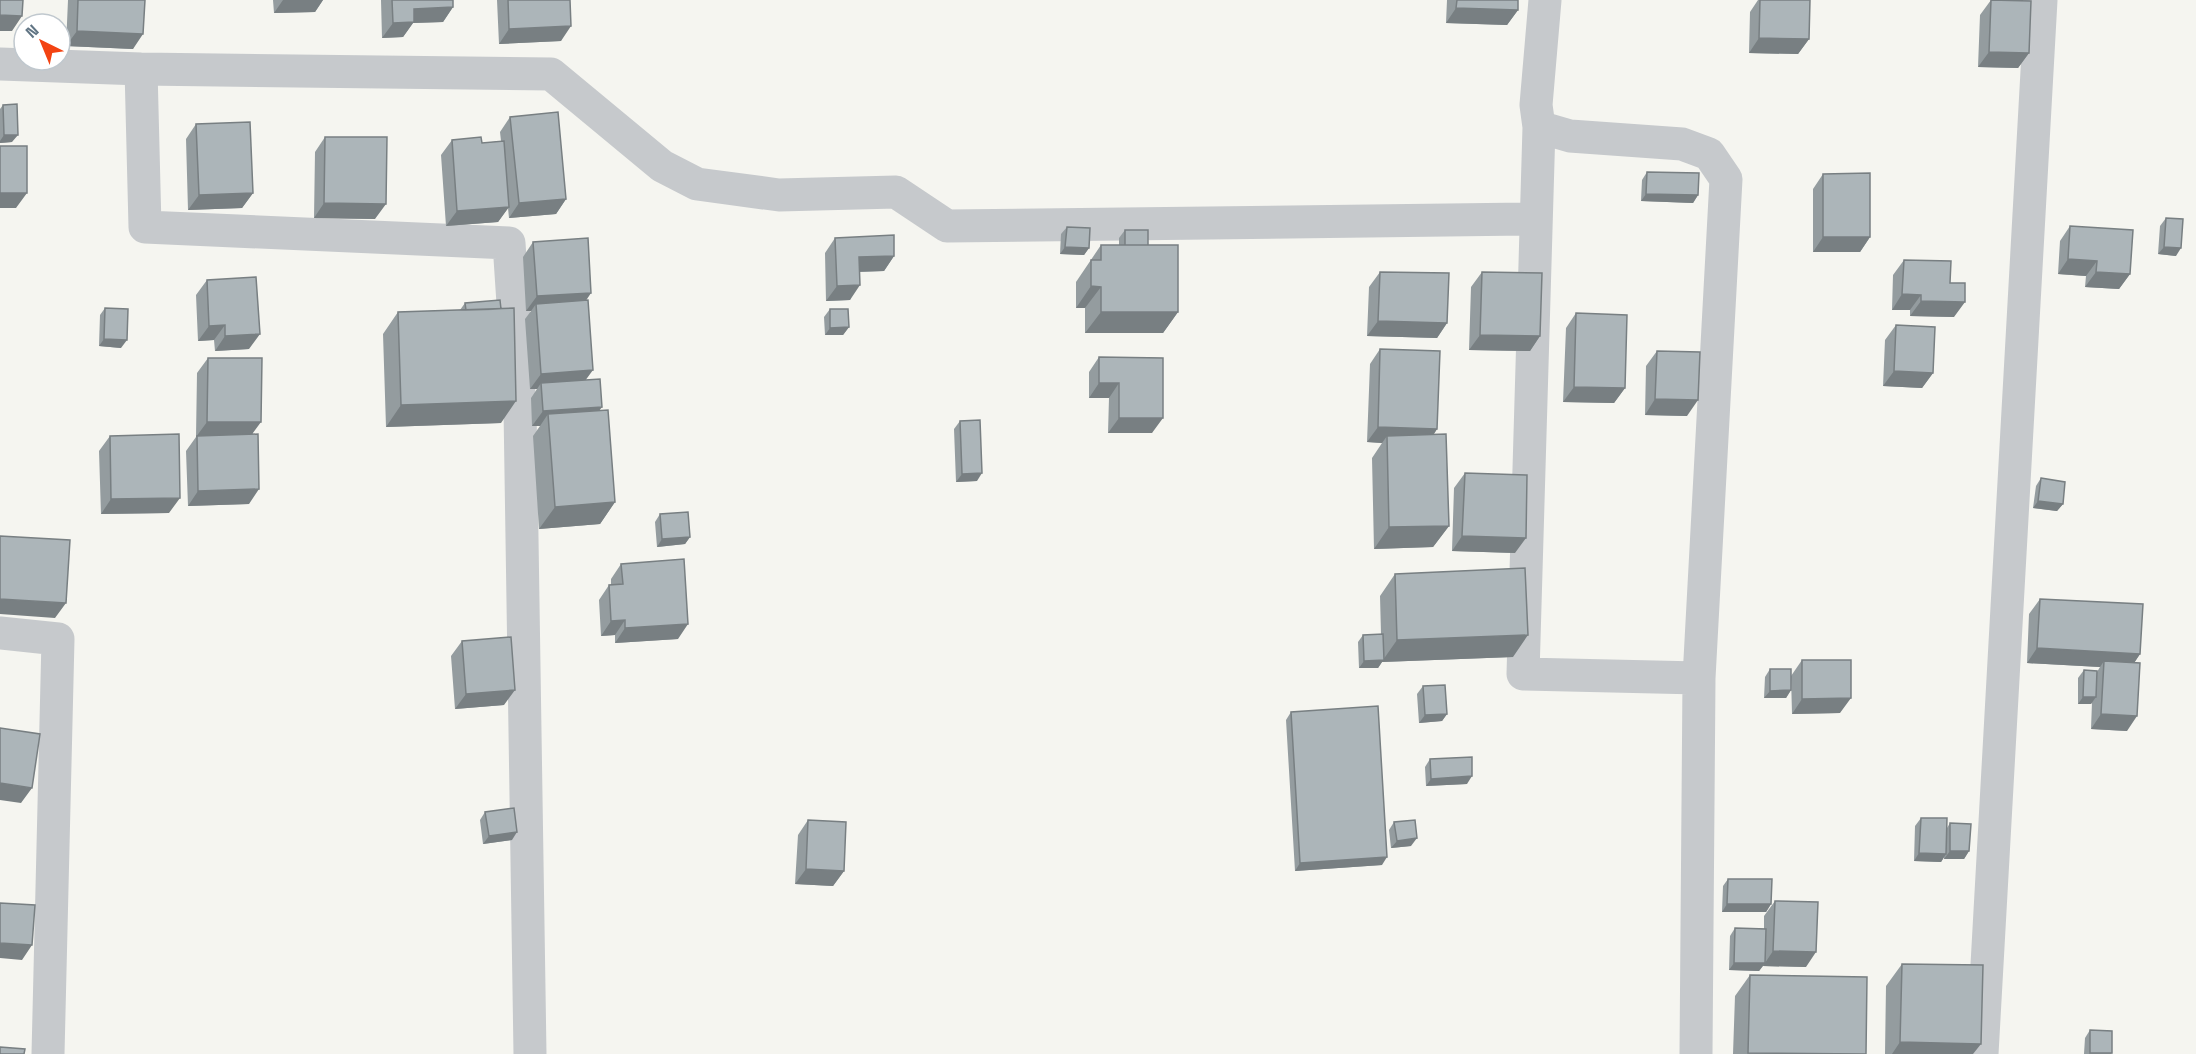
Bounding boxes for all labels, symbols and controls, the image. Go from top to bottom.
north arrow [12,12,72,72]
text: N [21,20,43,43]

